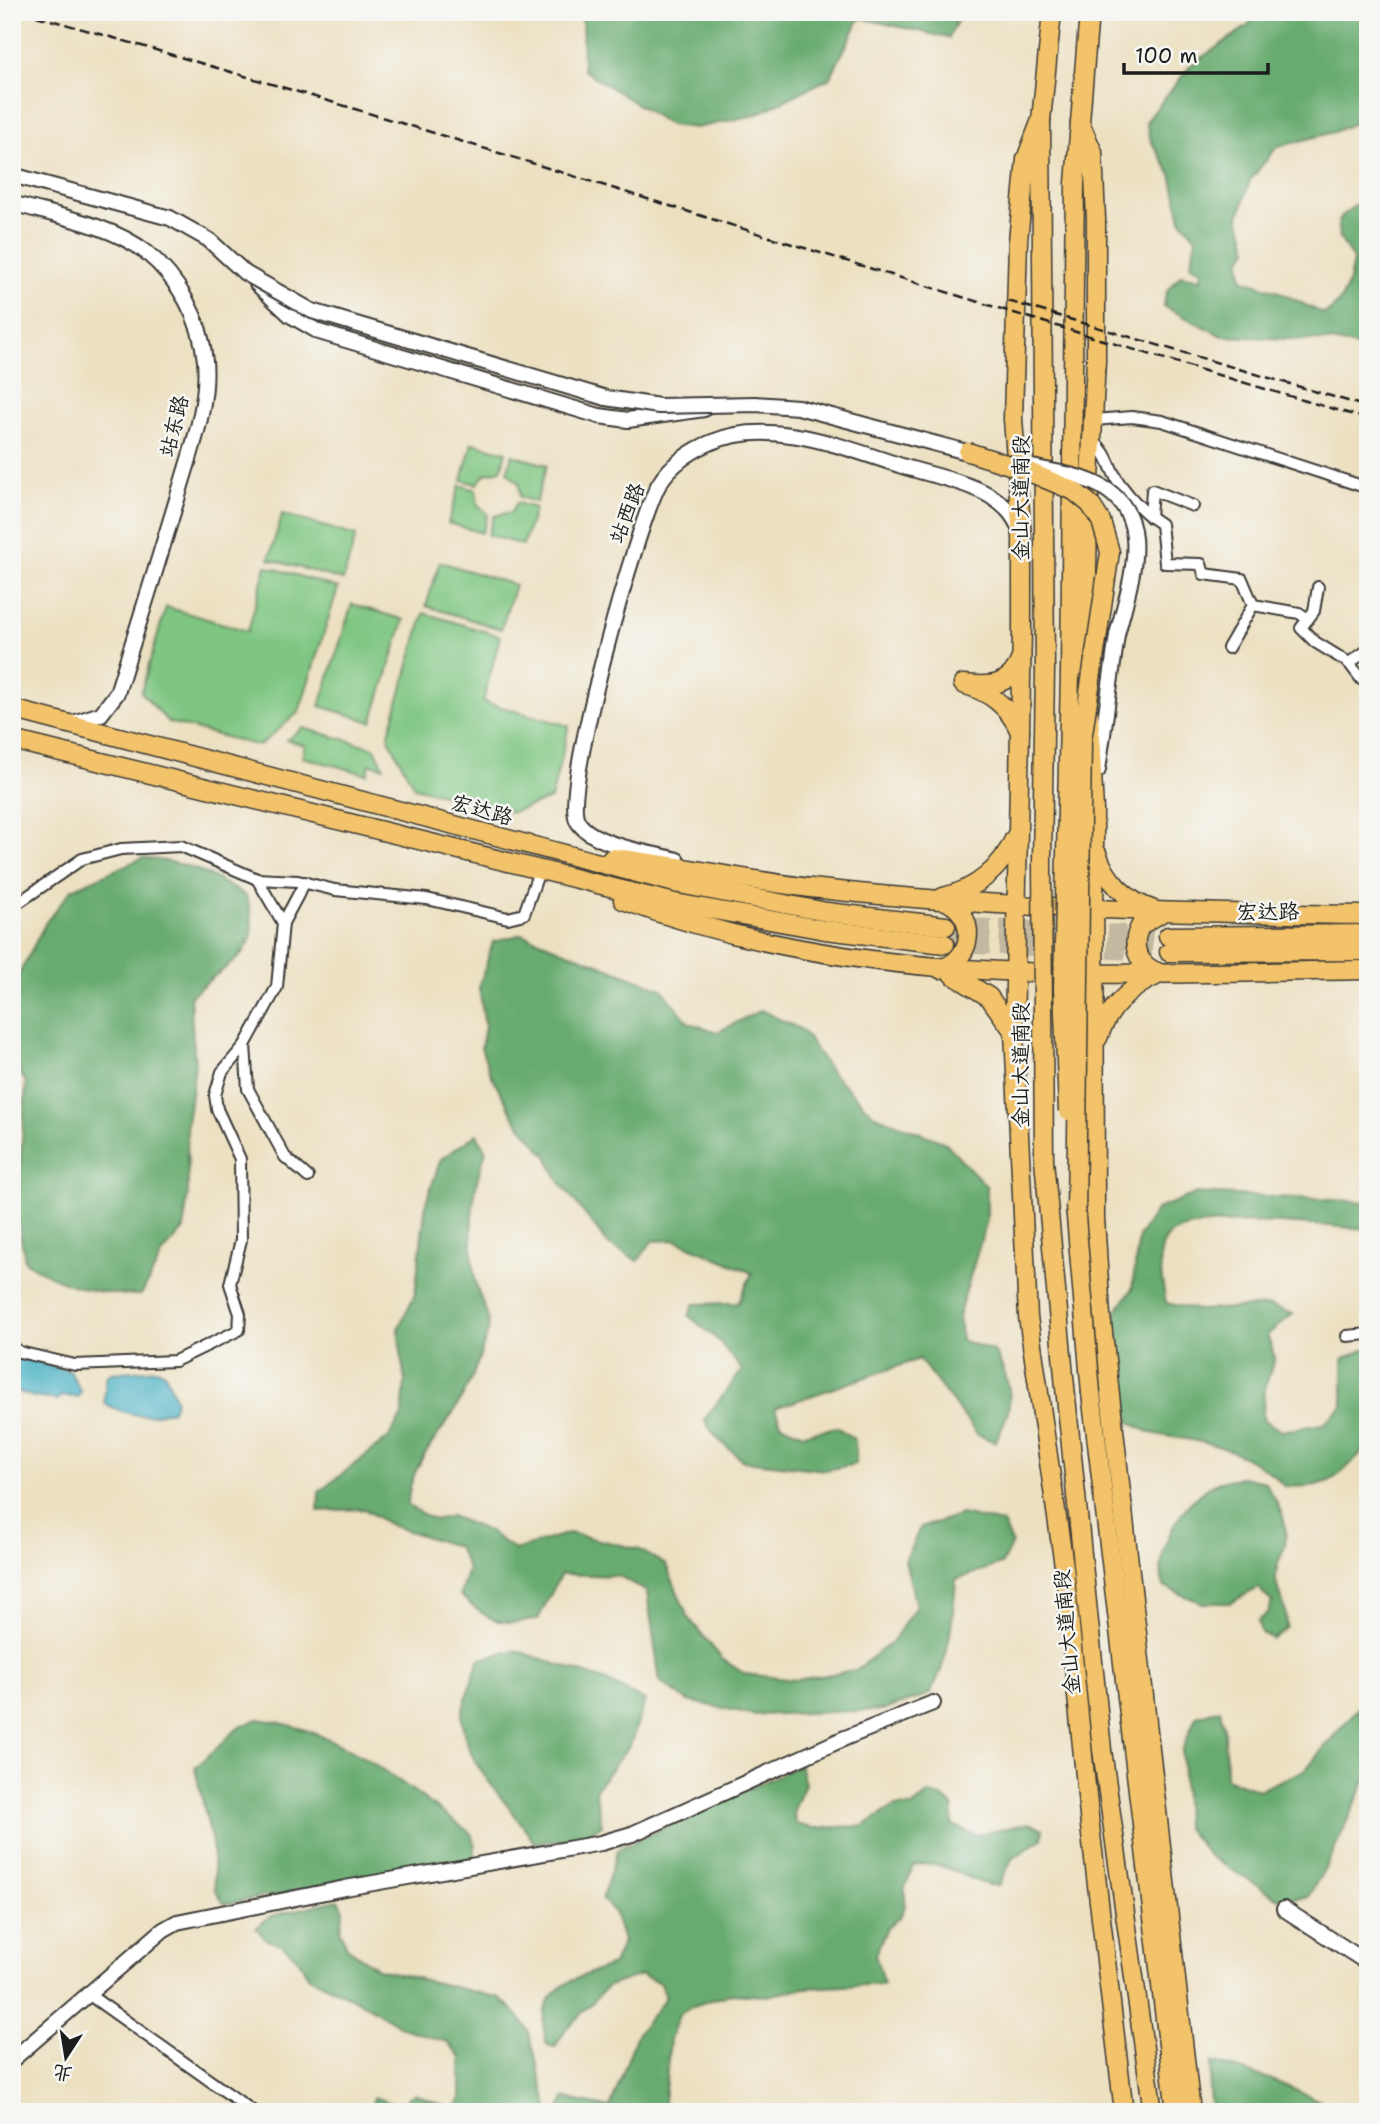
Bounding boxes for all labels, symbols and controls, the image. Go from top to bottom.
scale bar [1124,32,1268,76]
text: 100 m [1135,42,1198,70]
street label: 站东路 [153,392,195,460]
street label: 金山大道南段 [1007,435,1035,561]
street label: 站西路 [603,479,651,547]
street label: 宏达路 [448,788,516,832]
street label: 宏达路 [1236,897,1300,927]
street label: 金山大道南段 [1007,1002,1035,1128]
street label: 金山大道南段 [1048,1568,1086,1696]
north arrow [32,2022,102,2092]
text: 北 [51,2059,74,2087]

